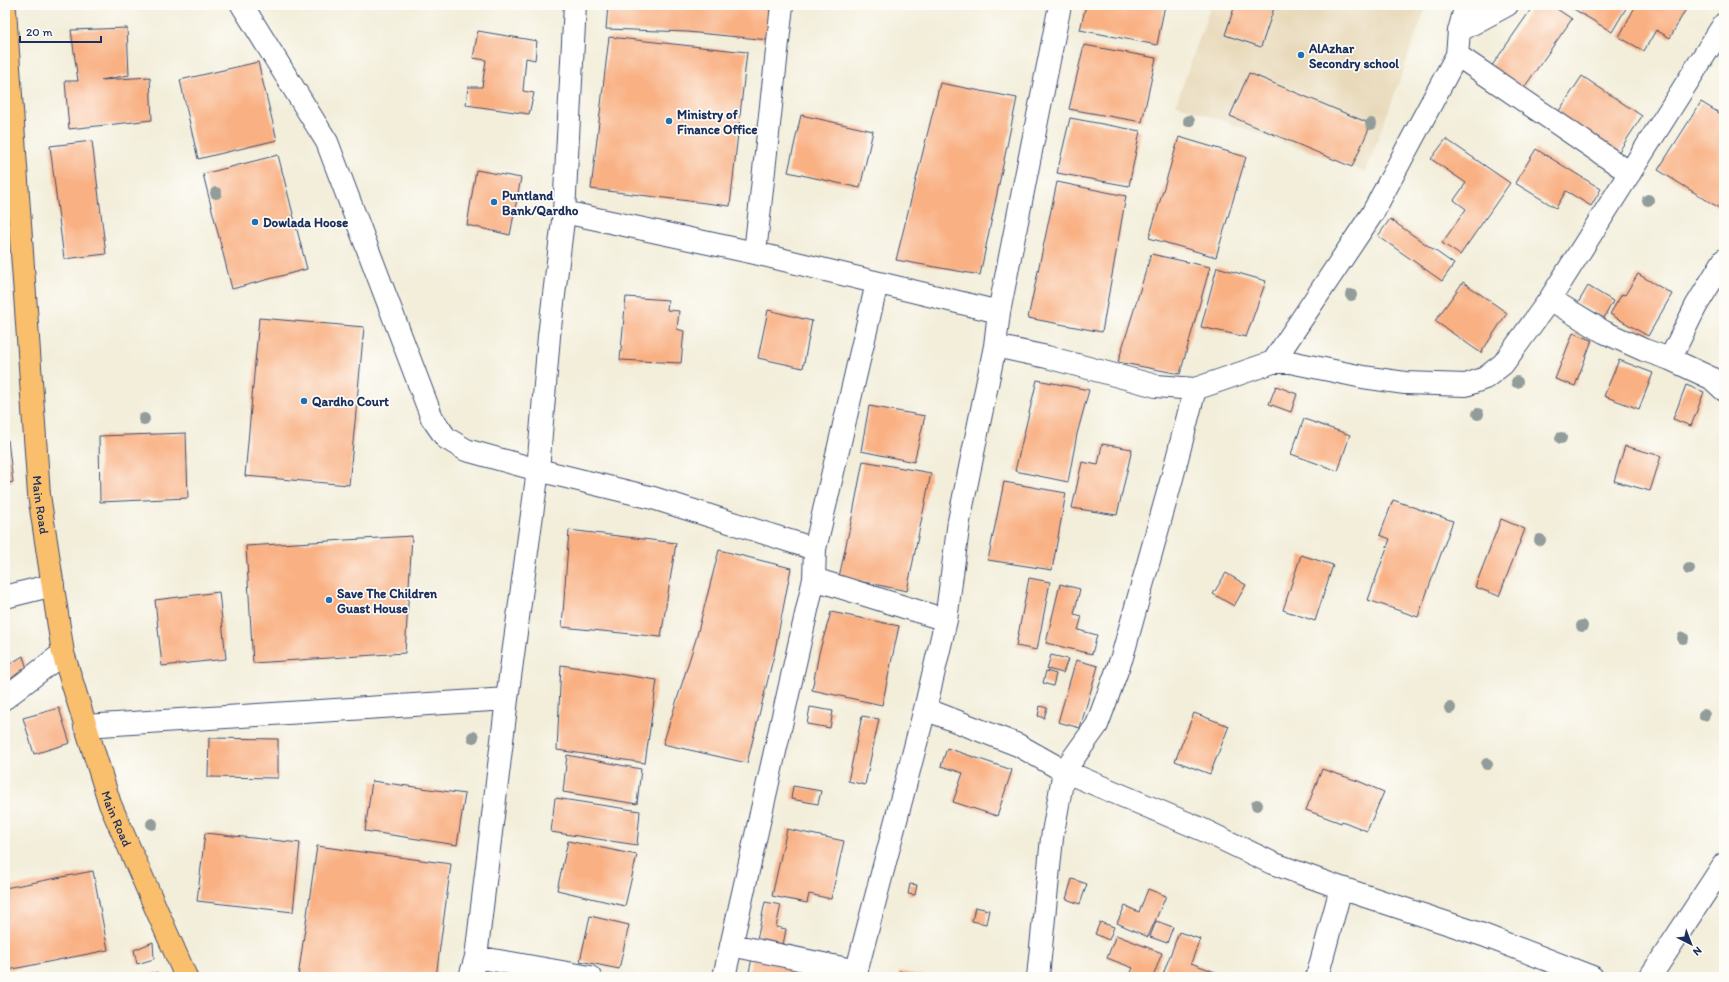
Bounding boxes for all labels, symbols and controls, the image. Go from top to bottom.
scale bar [20,18,101,44]
text: 20 m [26,25,53,39]
place label: AlAzhar Secondry school [1308,41,1399,72]
marker: AlAzhar Secondry school [1296,50,1306,60]
place label: Ministry of Finance Office [677,107,757,137]
marker: Ministry of Finance Office [664,116,674,126]
place label: Puntland Bank/Qardho [502,188,579,218]
marker: Puntland Bank/Qardho [489,197,499,207]
place label: Dowlada Hoose [263,215,348,230]
marker: Dowlada Hoose [250,217,260,227]
place label: Qardho Court [312,394,389,409]
marker: Qardho Court [299,396,309,406]
street label: Main Road [30,475,52,535]
place label: Save The Children Guast House [337,586,438,616]
marker: Save The Children Guast House [324,595,334,605]
street label: Main Road [98,789,135,849]
north arrow [1671,924,1711,964]
text: N [1690,944,1704,958]

